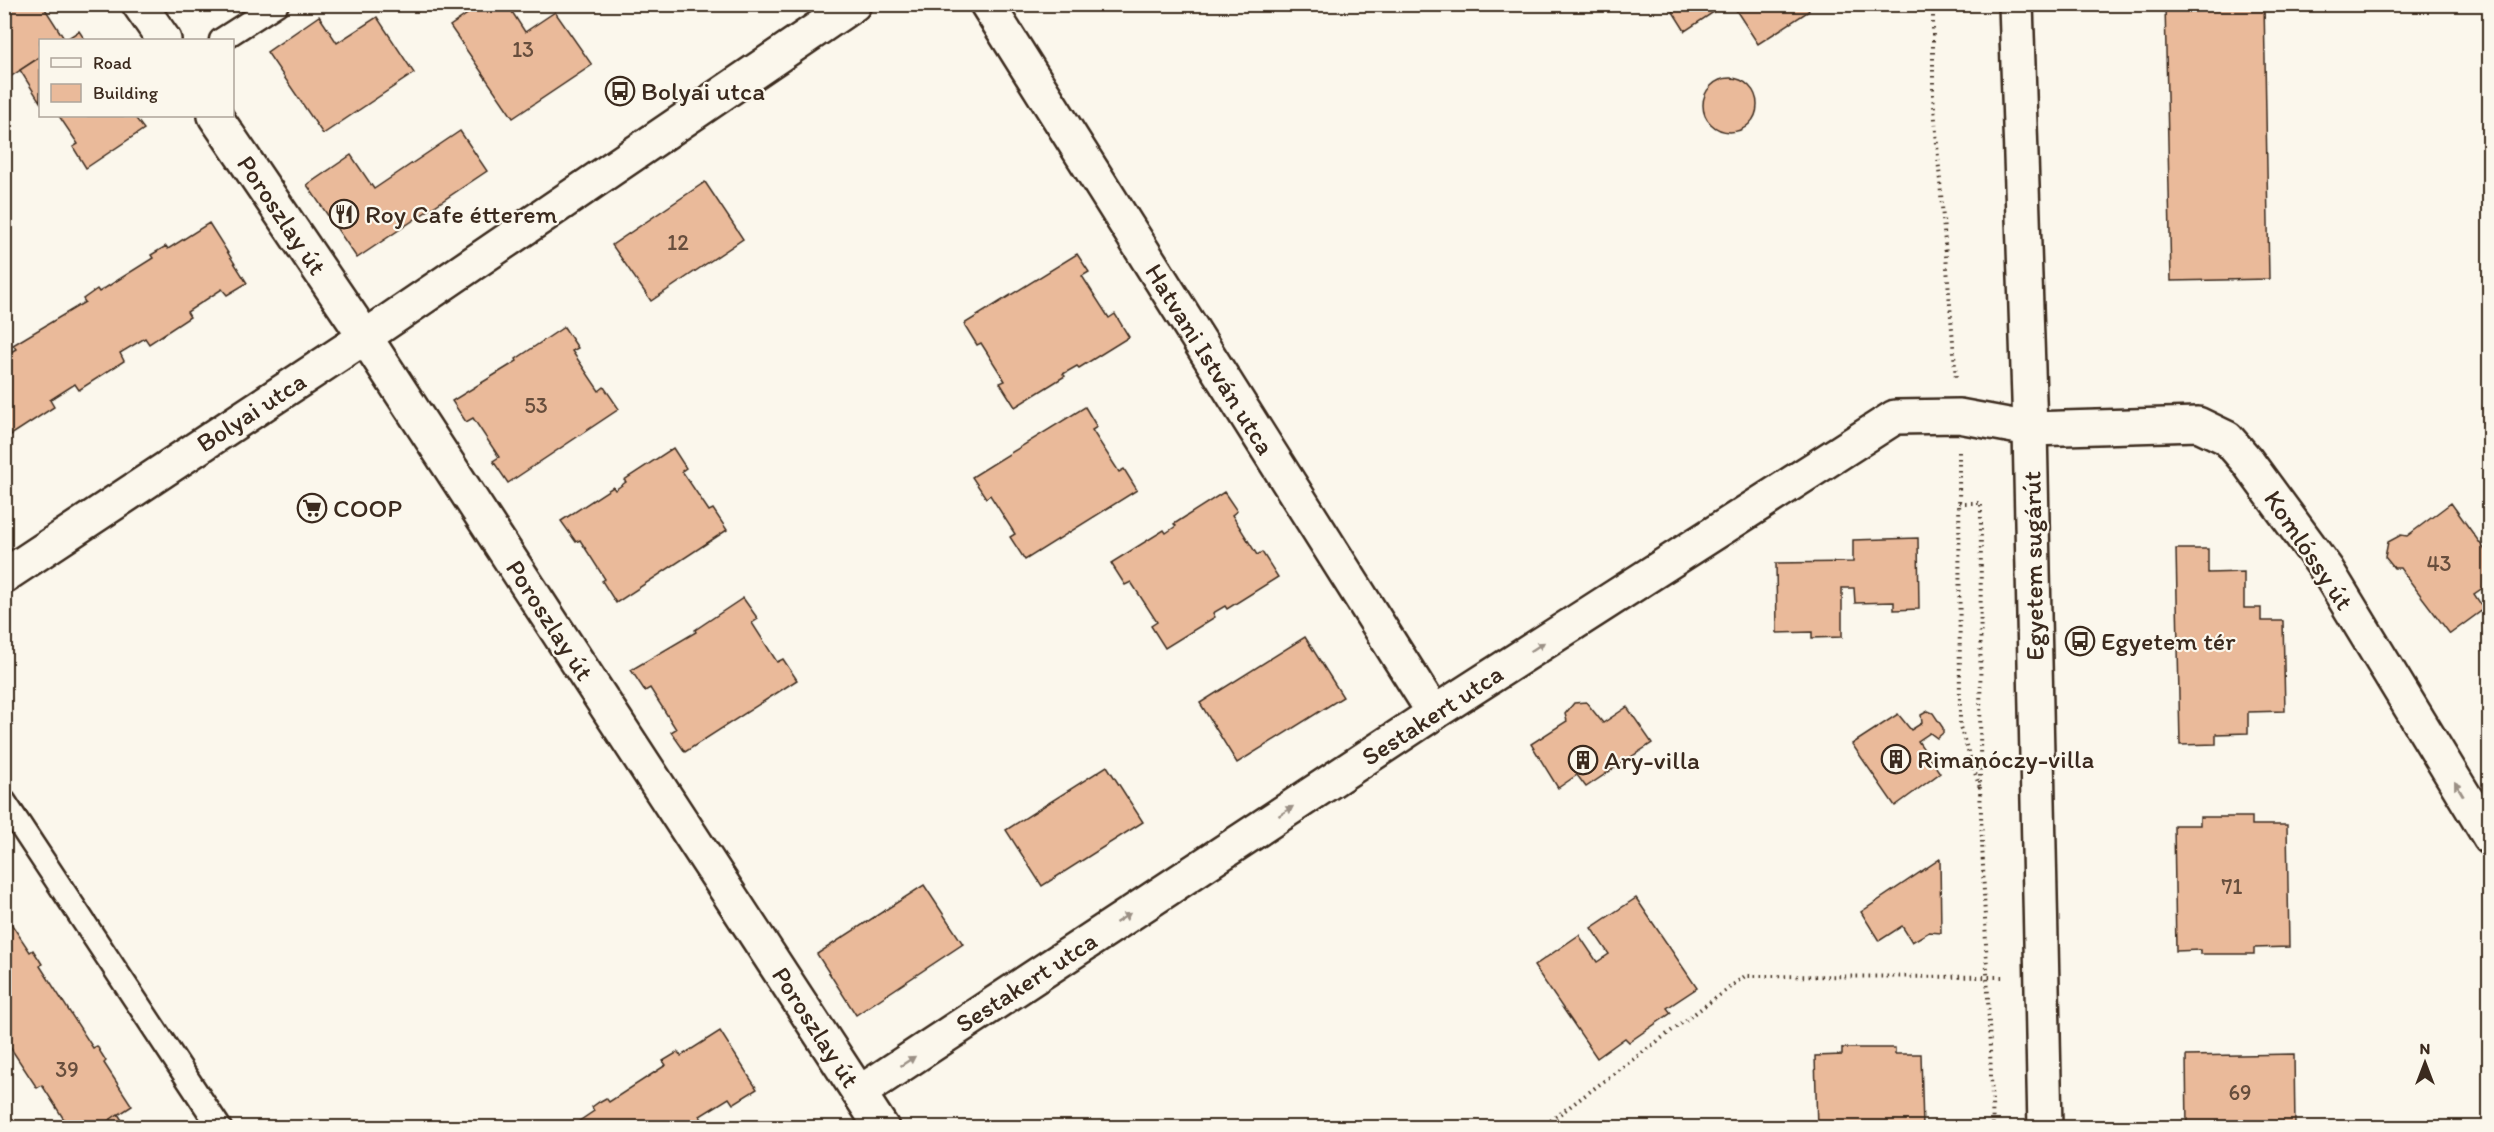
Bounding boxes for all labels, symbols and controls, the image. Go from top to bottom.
house number: 13 [512,36,534,63]
legend [39,39,234,117]
text: Road [93,52,132,74]
bus stop icon: Bolyai utca [604,75,636,107]
place label: Bolyai utca [641,75,765,107]
text: Building [93,82,159,104]
street label: Poroszlay út [230,149,334,281]
restaurant icon: Roy Cafe étterem [328,198,360,230]
place label: Roy Cafe étterem [365,198,558,230]
house number: 12 [667,229,689,256]
street label: Hatvani István utca [1138,257,1282,461]
street label: Bolyai utca [190,365,312,459]
house number: 53 [524,392,548,419]
street label: Egyetem sugárút [2015,471,2051,661]
street label: Komlóssy út [2257,484,2361,616]
supermarket icon: COOP [296,492,328,524]
place label: COOP [333,492,402,524]
house number: 43 [2426,550,2452,577]
street label: Poroszlay út [499,554,601,687]
bus stop icon: Egyetem tér [2064,625,2096,657]
place label: Egyetem tér [2101,625,2236,657]
one-way arrow [1529,641,1545,652]
street label: Sestakert utca [1355,657,1509,773]
building icon: Rimanóczy-villa [1880,743,1912,775]
place label: Rimanóczy-villa [1917,743,2094,775]
building icon: Ary-villa [1567,744,1599,776]
place label: Ary-villa [1604,744,1700,776]
one-way arrow [2453,781,2464,797]
one-way arrow [1277,805,1294,816]
house number: 71 [2221,873,2243,900]
one-way arrow [1115,913,1131,924]
street label: Sestakert utca [949,924,1103,1040]
street label: Poroszlay út [765,961,867,1094]
north arrow [2395,1033,2455,1093]
text: N [2420,1039,2430,1058]
one-way arrow [900,1055,916,1066]
house number: 39 [55,1056,79,1083]
house number: 69 [2228,1079,2252,1106]

